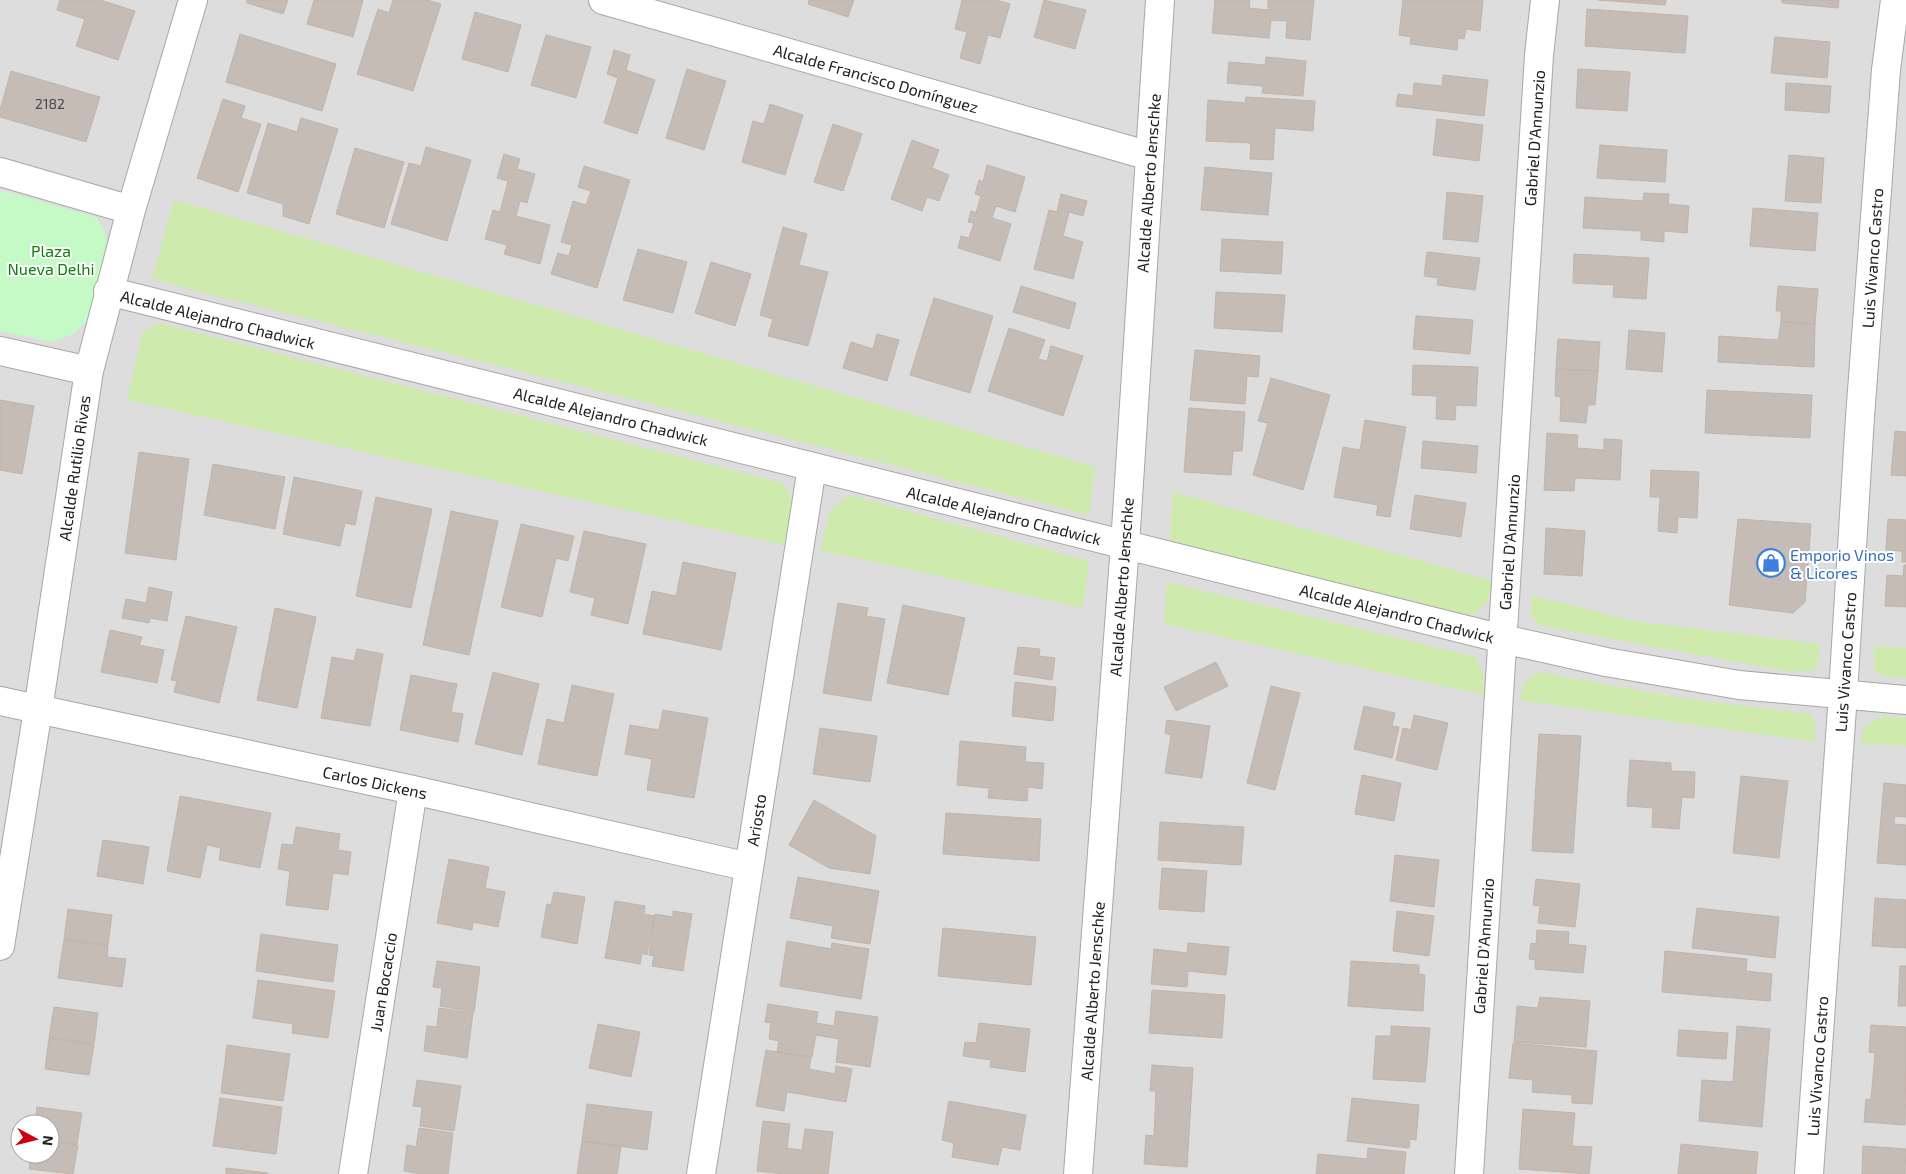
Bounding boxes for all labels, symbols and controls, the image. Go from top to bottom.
street label: Alcalde Francisco Domínguez [771,40,981,116]
street label: Gabriel D'Annunzio [1520,69,1548,207]
street label: Alcalde Alberto Jenschke [1132,93,1164,273]
house number: 2182 [35,95,65,112]
street label: Luis Vivanco Castro [1858,187,1886,329]
park label: Plaza Nueva Delhi [8,241,94,278]
street label: Alcalde Alejandro Chadwick [118,286,317,353]
street label: Alcalde Alejandro Chadwick [511,383,710,450]
street label: Alcalde Rutilio Rivas [54,394,94,542]
street label: Gabriel D'Annunzio [1495,473,1523,611]
street label: Alcalde Alejandro Chadwick [904,482,1103,549]
street label: Alcalde Alberto Jenschke [1105,497,1137,677]
place label: Emporio Vinos & Licores [1790,545,1894,582]
shop icon: Emporio Vinos & Licores [1756,548,1786,578]
street label: Alcalde Alejandro Chadwick [1297,580,1496,647]
street label: Luis Vivanco Castro [1831,591,1859,733]
street label: Carlos Dickens [321,762,429,802]
street label: Ariosto [742,792,770,848]
street label: Gabriel D'Annunzio [1469,877,1497,1015]
street label: Alcalde Alberto Jenschke [1076,901,1108,1081]
street label: Juan Bocaccio [366,931,400,1033]
street label: Luis Vivanco Castro [1803,995,1831,1137]
north arrow [10,1114,60,1164]
text: N [39,1135,57,1147]

